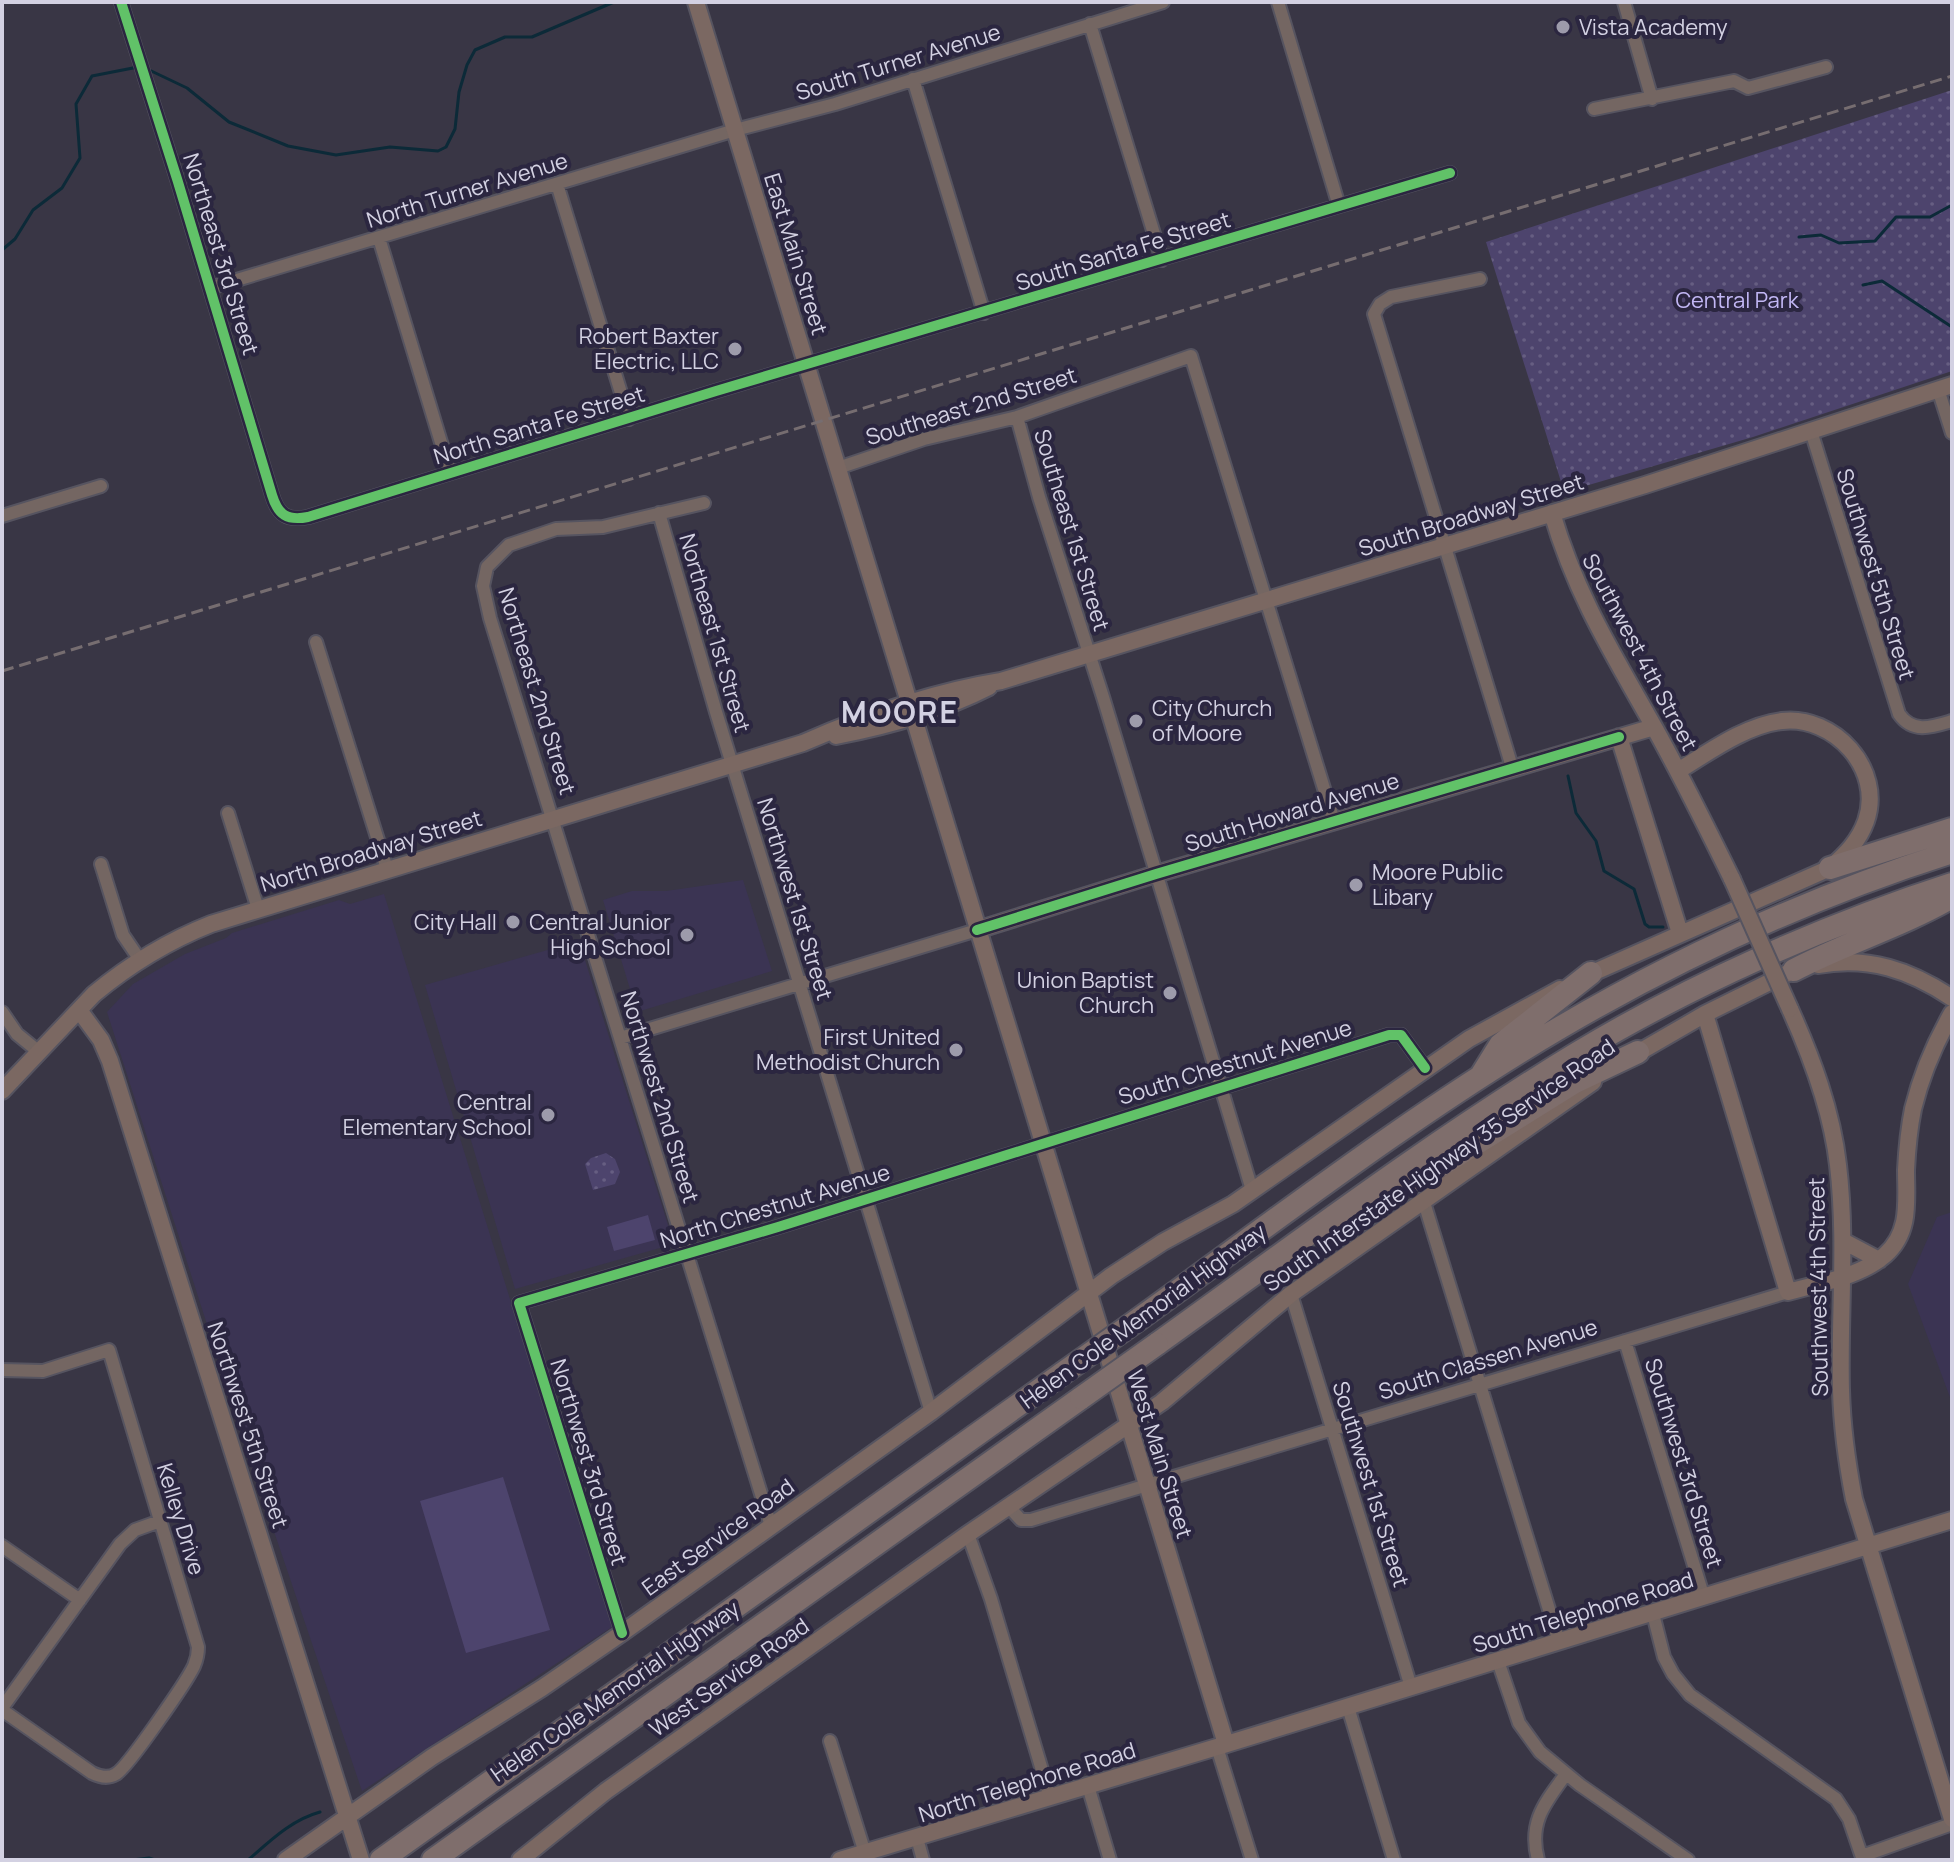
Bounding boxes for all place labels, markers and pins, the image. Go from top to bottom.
place label: Vista Academy [1579,12,1728,42]
marker: Vista Academy [1554,18,1572,36]
place label: Robert Baxter Electric, LLC [579,321,719,376]
marker: Robert Baxter Electric, LLC [726,340,744,358]
place label: City Church of Moore [1152,693,1272,748]
marker: City Church of Moore [1127,712,1145,730]
place label: Moore Public Libary [1372,857,1503,912]
marker: Moore Public Libary [1347,876,1365,894]
place label: City Hall [414,907,497,937]
place label: Central Junior High School [529,907,671,962]
marker: City Hall [504,913,522,931]
marker: Central Junior High School [678,926,696,944]
place label: Union Baptist Church [1017,965,1154,1020]
marker: Union Baptist Church [1161,984,1179,1002]
place label: First United Methodist Church [756,1022,940,1077]
marker: First United Methodist Church [947,1041,965,1059]
place label: Central Elementary School [343,1087,532,1142]
marker: Central Elementary School [539,1106,557,1124]

